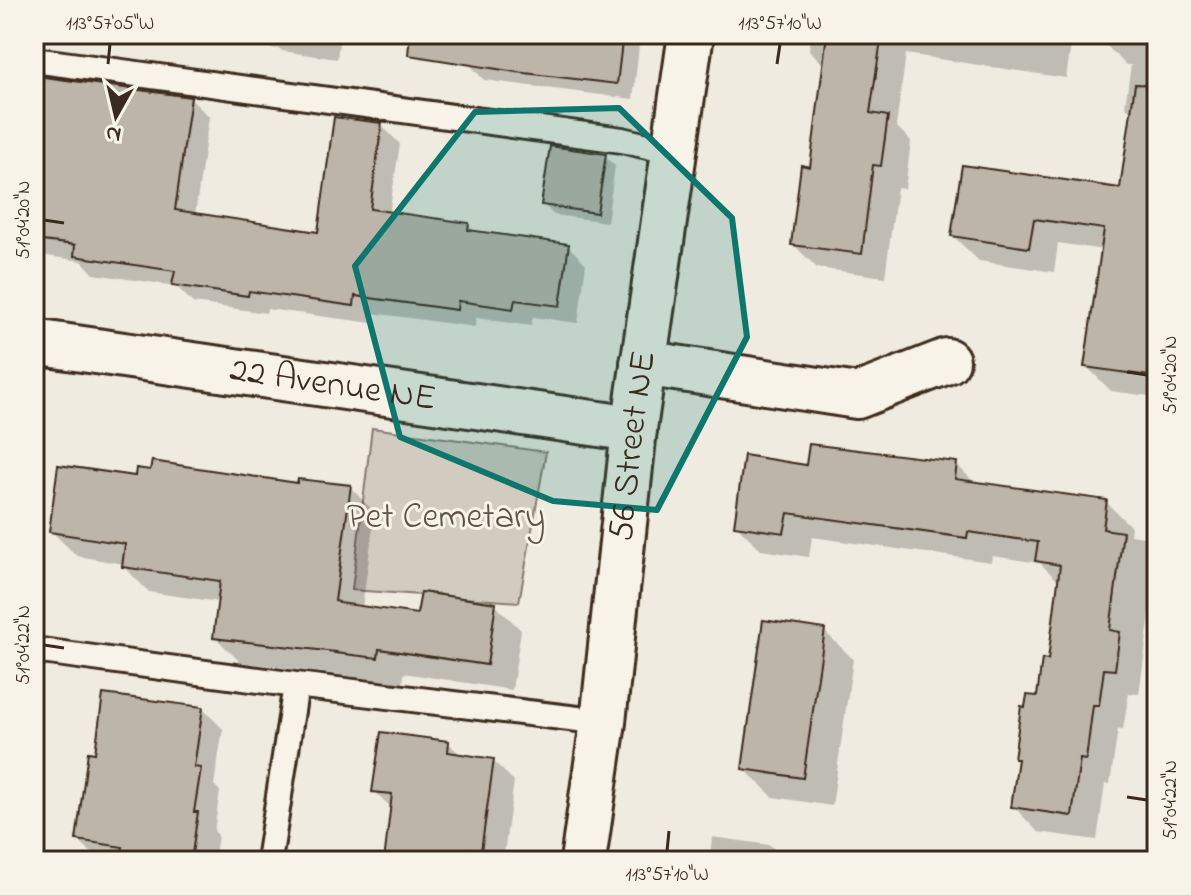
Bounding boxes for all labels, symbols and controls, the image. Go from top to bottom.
text: 113°57'05"W [66,10,154,39]
text: 113°57'10"W [738,10,822,39]
north arrow [76,76,156,156]
text: N [104,116,123,150]
text: 51°04'20"N [10,181,39,259]
text: 51°04'20"N [1157,336,1186,414]
street label: 22 Avenue NE [226,344,439,426]
street label: 56 Street NE [596,347,671,544]
park label: Pet Cemetary [347,492,545,545]
text: 51°04'22"N [10,605,39,685]
text: 51°04'22"N [1157,760,1186,840]
text: 113°57'10"W [625,861,709,890]

